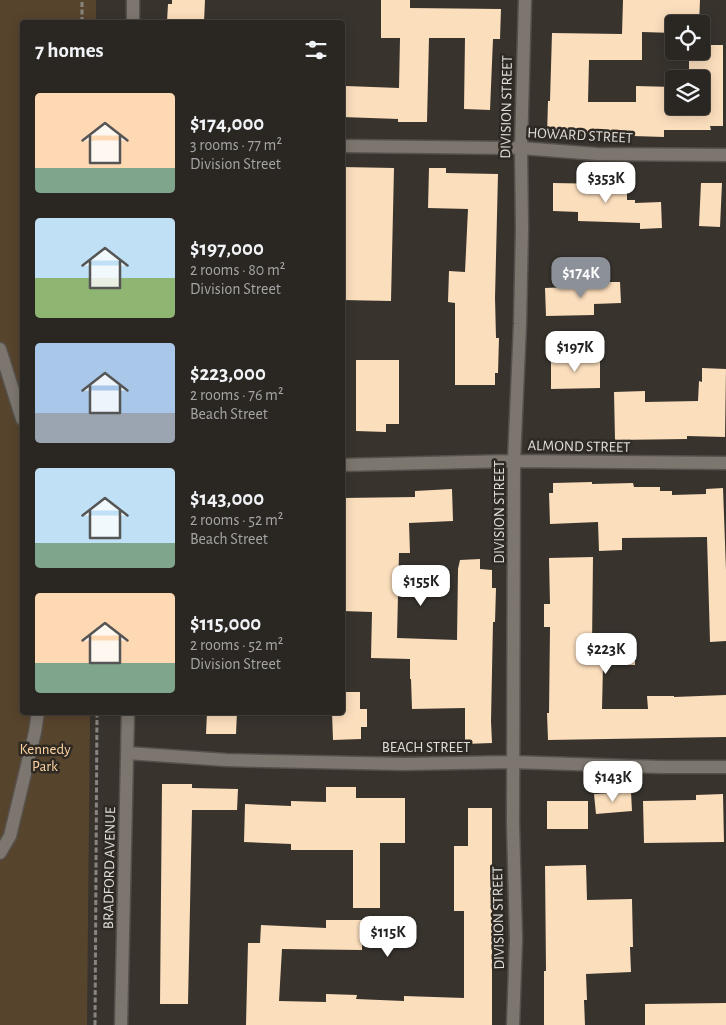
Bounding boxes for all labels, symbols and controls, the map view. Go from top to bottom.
map controls [665,15,710,115]
button: locate [665,15,710,60]
icon: filters [302,36,330,64]
text: 7 homes [35,40,104,61]
street label: DIVISION STREET [498,55,515,159]
button: layers [665,70,710,115]
icon: home [75,113,135,173]
text: $174,000 [190,113,264,134]
street label: HOWARD STREET [527,125,634,146]
text: 3 rooms · 77 m² [190,137,282,153]
text: Division Street [190,156,281,172]
pin: $353K [571,162,641,204]
text: $353K [587,170,625,186]
icon: home [75,238,135,298]
text: $197,000 [190,238,264,259]
pin: $174K [546,256,616,299]
text: 2 rooms · 80 m² [190,262,285,278]
text: $174K [562,265,600,281]
text: Division Street [190,281,281,297]
pin: $197K [540,330,610,373]
text: $197K [557,339,593,355]
icon: home [75,363,135,423]
text: $223,000 [190,363,266,384]
text: 2 rooms · 76 m² [190,387,284,403]
text: Beach Street [190,406,268,422]
street label: ALMOND STREET [527,438,631,455]
street label: DIVISION STREET [492,460,507,564]
icon: home [75,488,135,548]
text: $143,000 [190,488,264,509]
text: 2 rooms · 52 m² [190,512,283,528]
text: Beach Street [190,531,268,547]
pin: $155K [386,564,456,607]
text: $155K [403,573,439,589]
icon: home [75,613,135,673]
text: $115,000 [190,613,261,634]
pin: $223K [571,632,641,675]
text: 2 rooms · 52 m² [190,637,283,653]
text: $223K [587,641,625,657]
text: Division Street [190,656,281,672]
street label: BEACH STREET [382,740,471,755]
park label: Kennedy Park [19,742,71,774]
pin: $143K [578,760,648,803]
text: $143K [594,769,632,785]
street label: BRADFORD AVENUE [101,807,118,929]
street label: DIVISION STREET [490,866,507,970]
pin: $115K [353,916,423,958]
text: $115K [371,924,405,940]

